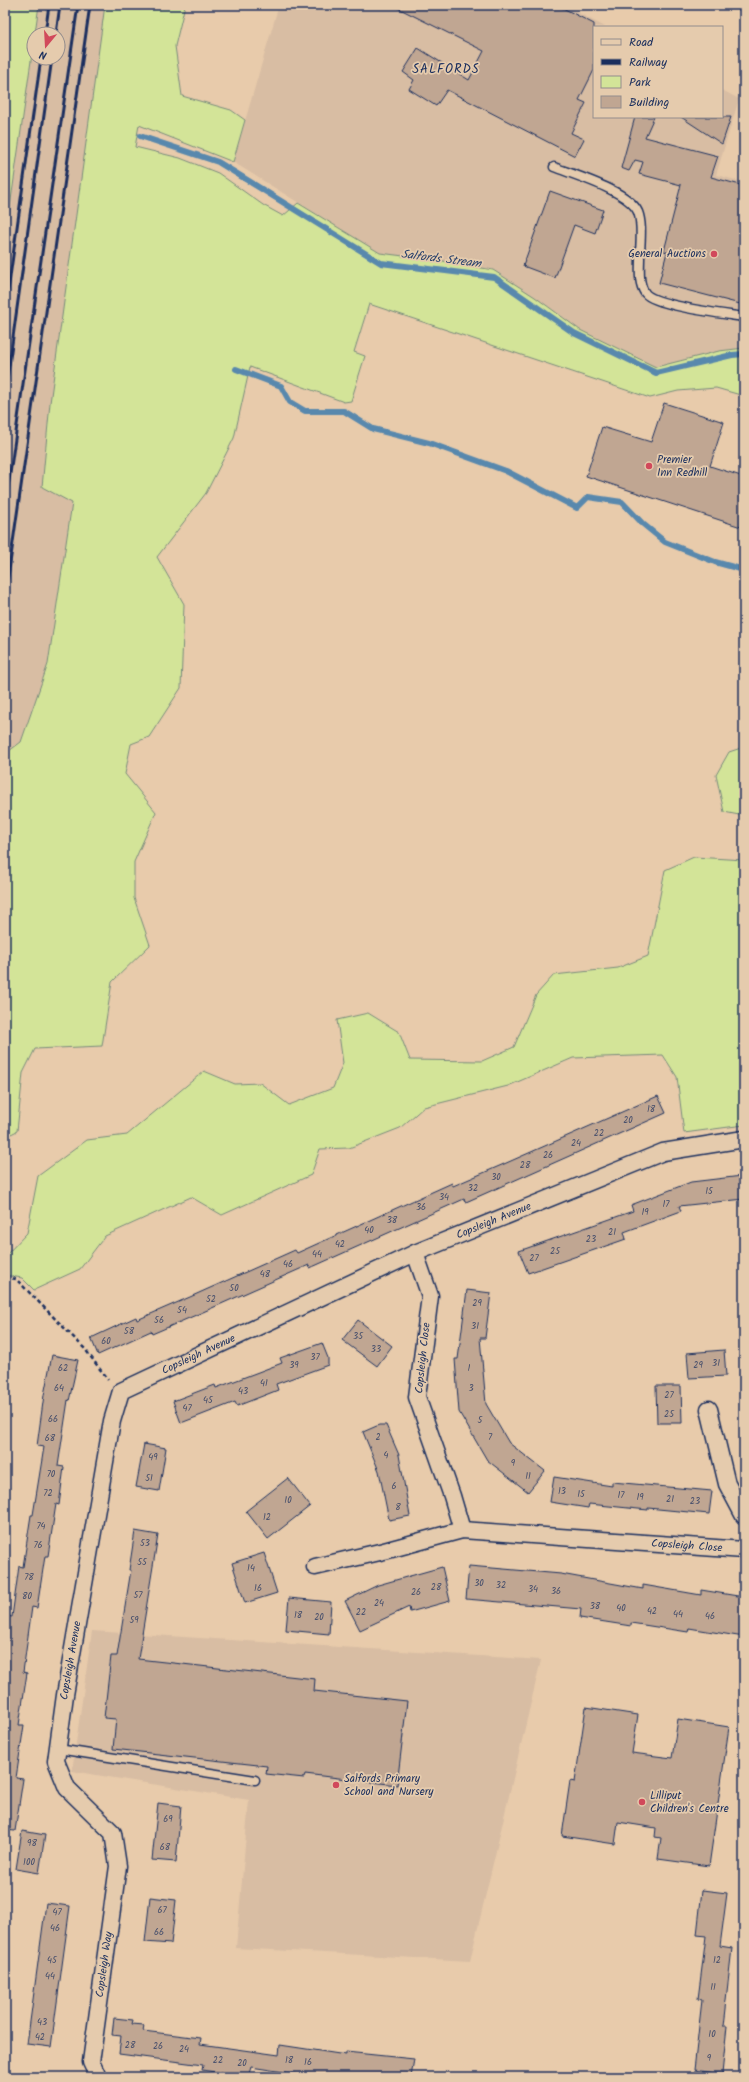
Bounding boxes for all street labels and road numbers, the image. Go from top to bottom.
street label: Copsleigh Avenue [453,1198,534,1244]
street label: Copsleigh Close [410,1322,436,1394]
street label: Copsleigh Avenue [159,1329,239,1380]
street label: Copsleigh Close [651,1534,723,1557]
street label: Copsleigh Avenue [55,1620,87,1701]
street label: Copsleigh Way [91,1930,118,1999]

